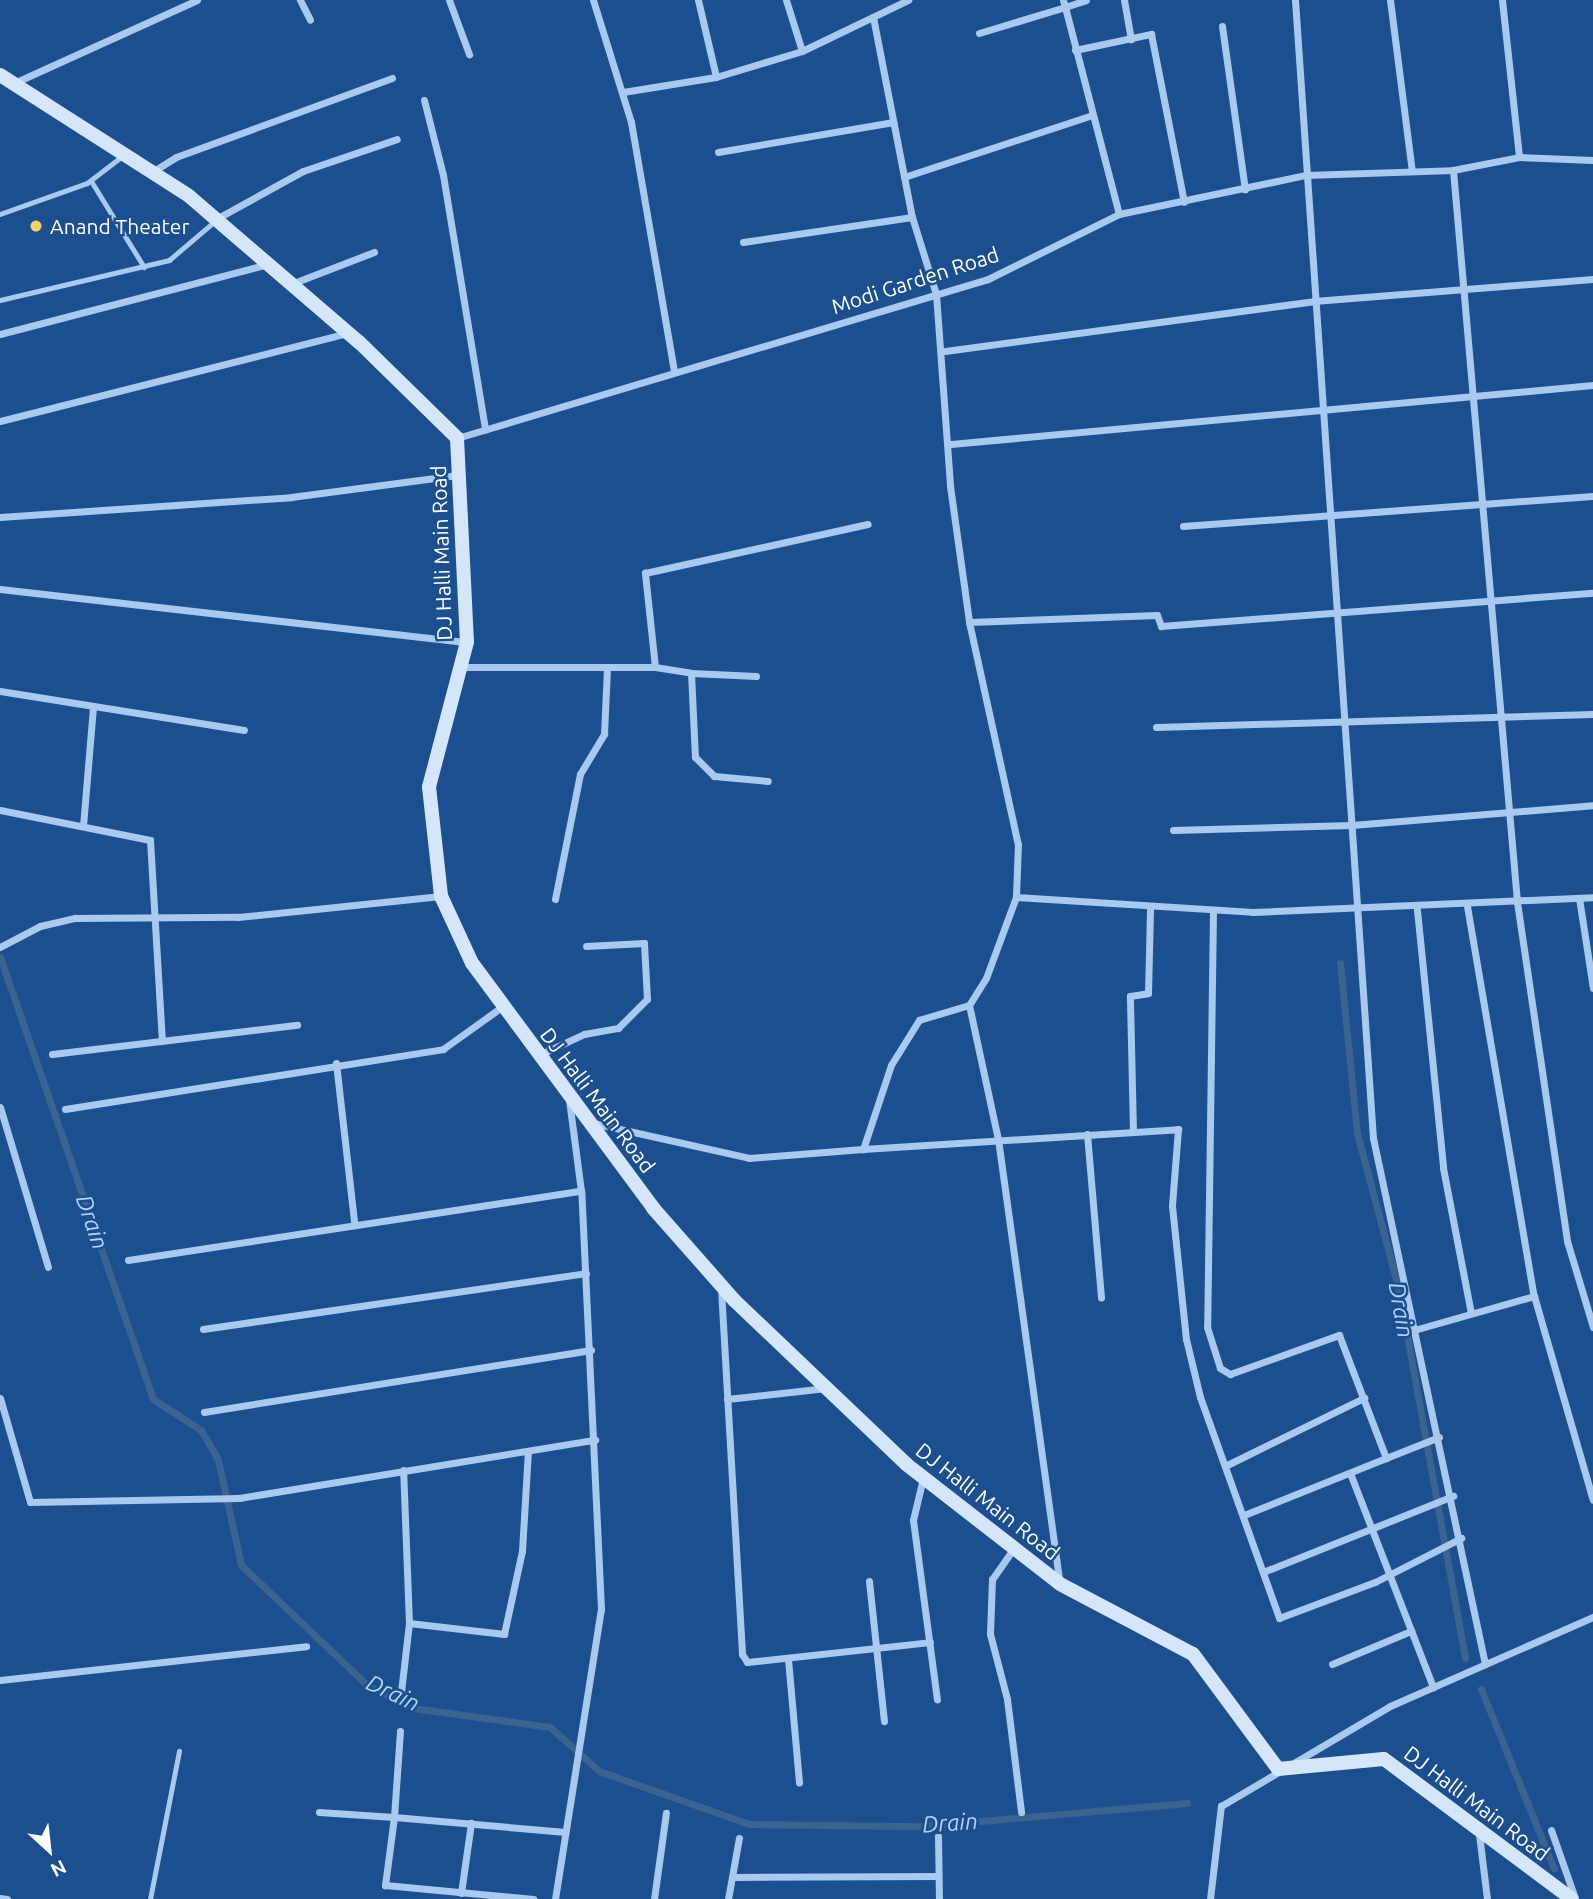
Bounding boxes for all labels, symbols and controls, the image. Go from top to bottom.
place label: Anand Theater [50,213,189,239]
marker: Anand Theater [28,218,44,234]
street label: Modi Garden Road [828,241,1002,319]
street label: DJ Halli Main Road [425,465,457,641]
street label: DJ Halli Main Road [535,1022,661,1178]
water label: Drain [70,1191,114,1253]
water label: Drain [1383,1280,1419,1340]
street label: DJ Halli Main Road [911,1437,1065,1565]
water label: Drain [362,1669,424,1717]
street label: DJ Halli Main Road [1399,1740,1555,1866]
water label: Drain [921,1807,979,1839]
north arrow [14,1815,84,1885]
text: N [47,1856,70,1882]

